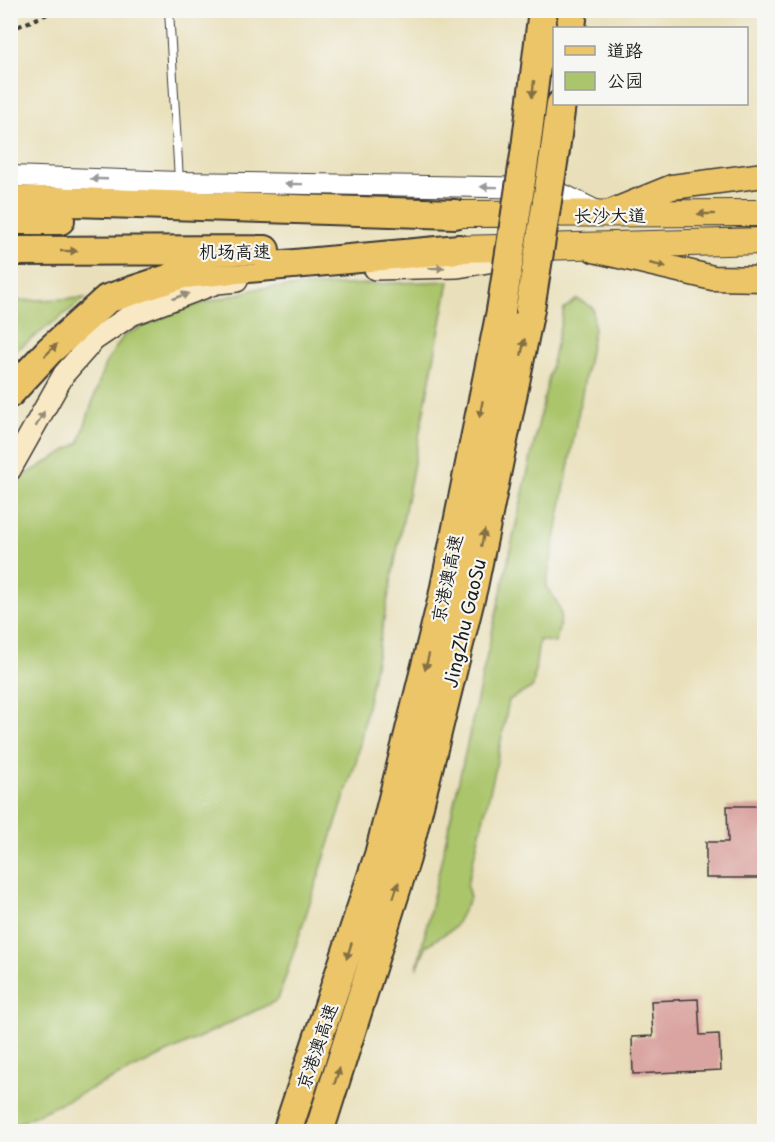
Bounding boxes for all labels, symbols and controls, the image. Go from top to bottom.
legend [553,27,748,105]
text: 道路 [607,36,643,63]
text: 公园 [607,66,643,93]
one-way arrow [529,80,538,99]
one-way arrow [90,174,109,184]
one-way arrow [285,179,304,188]
one-way arrow [480,182,499,191]
street label: 长沙大道 [574,201,646,228]
one-way arrow [697,209,716,219]
street label: 机场高速 [199,237,271,264]
one-way arrow [59,246,78,256]
one-way arrow [649,261,667,271]
one-way arrow [427,263,446,272]
one-way arrow [172,291,190,301]
one-way arrow [518,337,528,356]
one-way arrow [43,344,57,358]
one-way arrow [476,400,485,419]
one-way arrow [35,411,45,428]
one-way arrow [479,528,489,547]
street label: 京港澳高速 [423,531,469,625]
street label: JingZhu GaoSu [436,556,492,690]
one-way arrow [421,652,431,671]
one-way arrow [392,881,401,899]
one-way arrow [343,942,353,960]
street label: 京港澳高速 [289,999,343,1093]
one-way arrow [333,1067,342,1085]

